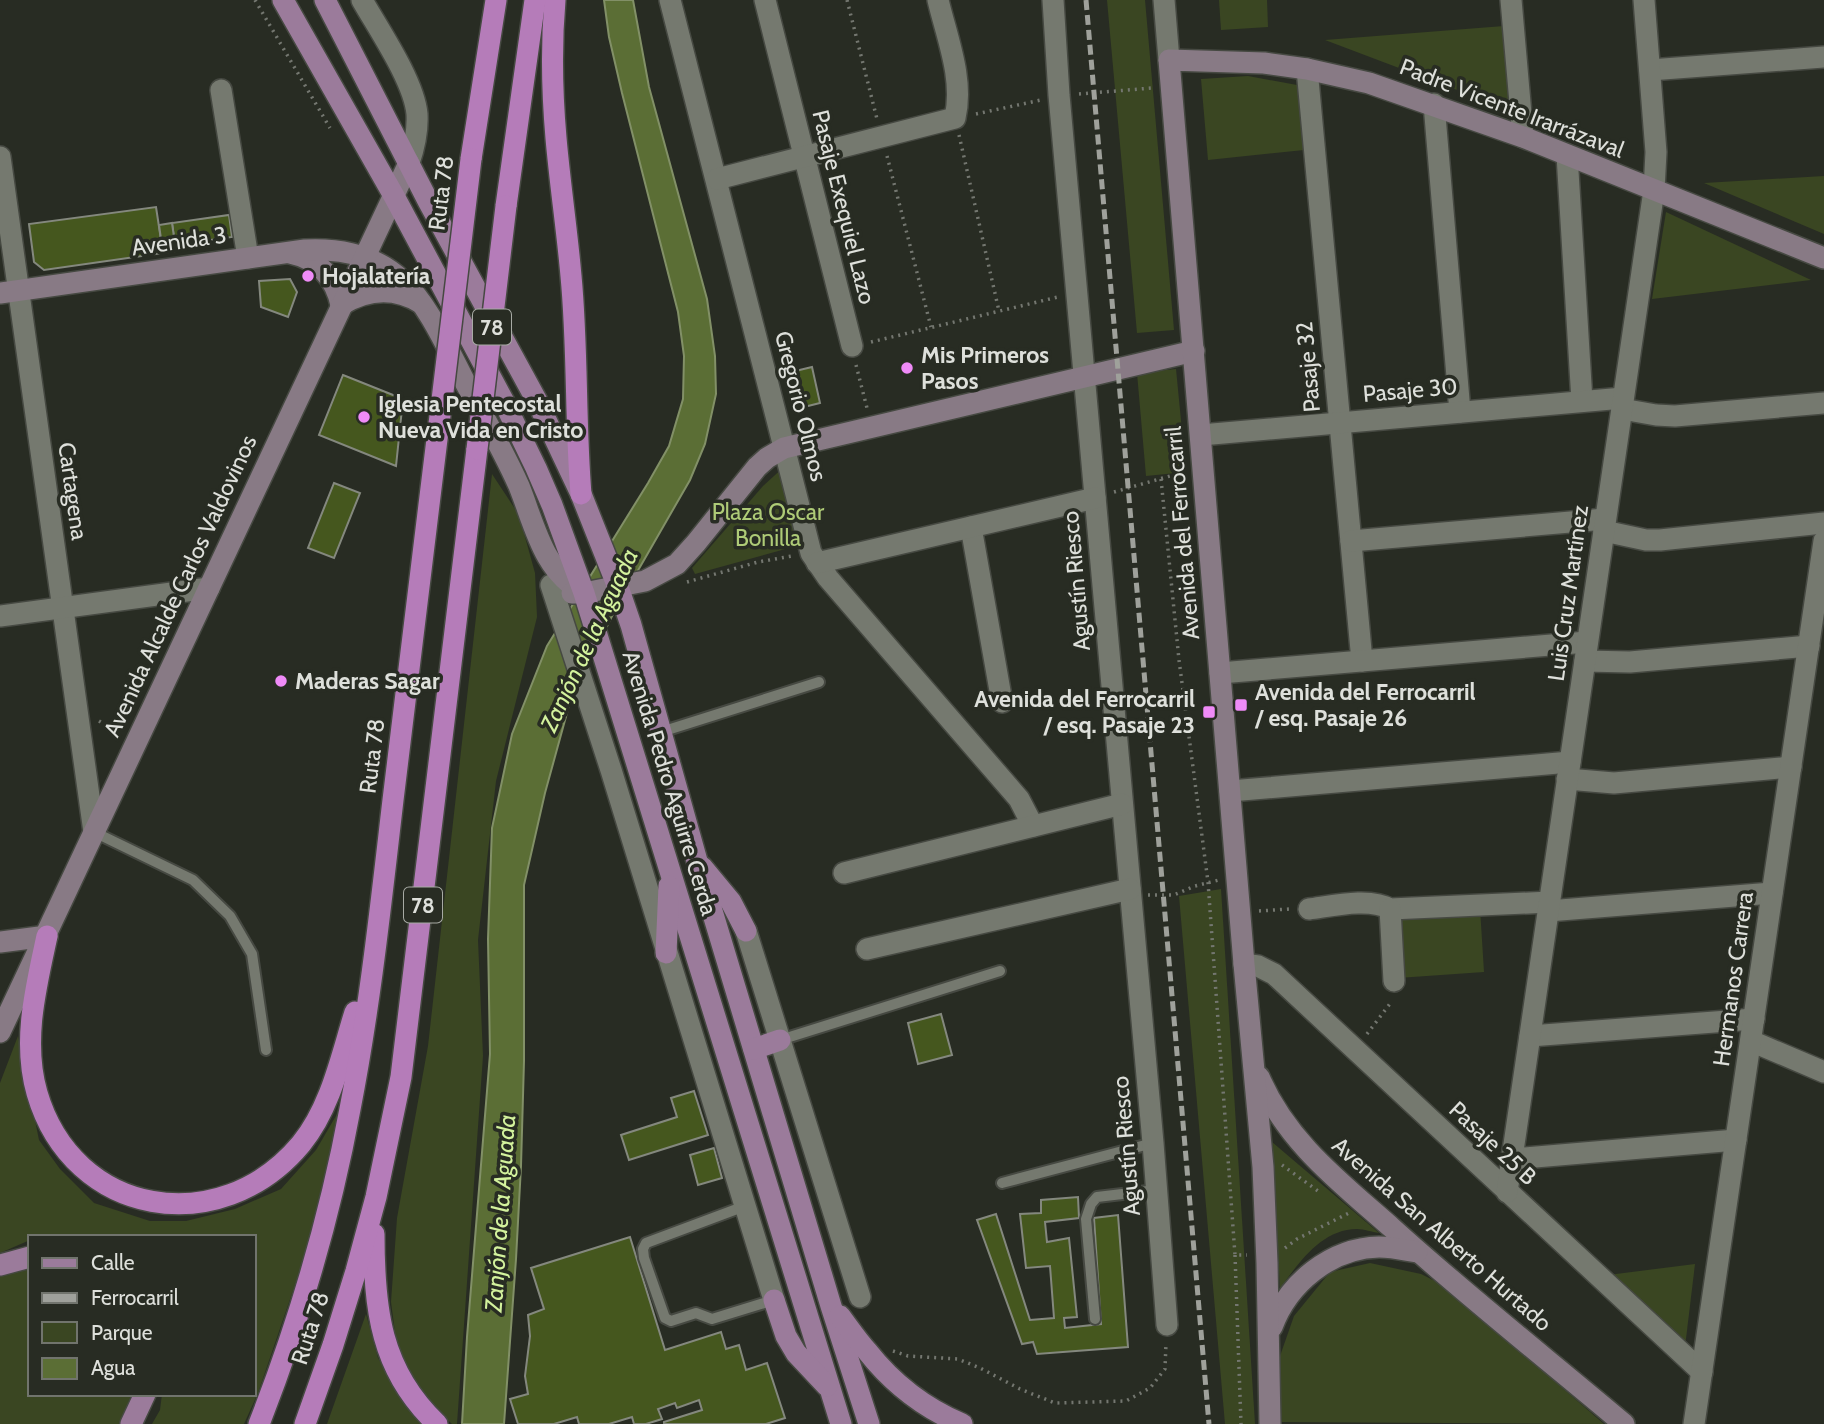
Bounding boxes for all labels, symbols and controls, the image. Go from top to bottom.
street label: Padre Vicente Irarrázaval [1396,52,1629,164]
street label: Pasaje Exequiel Lazo [806,107,882,307]
street label: Ruta 78 [423,154,459,232]
street label: Avenida 3 [130,220,228,262]
place label: Hojalatería [322,262,431,290]
marker: Hojalatería [300,268,316,284]
road number: 78 [473,310,511,344]
street label: Pasaje 32 [1290,321,1326,413]
street label: Gregorio Olmos [769,328,833,484]
place label: Mis Primeros Pasos [921,341,1049,395]
marker: Mis Primeros Pasos [899,360,915,376]
street label: Pasaje 30 [1362,372,1458,408]
place label: Iglesia Pentecostal Nueva Vida en Cristo [378,390,583,444]
marker: Iglesia Pentecostal Nueva Vida en Cristo [356,409,372,425]
street label: Avenida del Ferrocarril [1159,425,1205,641]
street label: Avenida Alcalde Carlos Valdovinos [98,431,262,741]
street label: Cartagena [52,440,94,542]
park label: Plaza Oscar Bonilla [712,498,825,552]
street label: Luis Cruz Martínez [1542,503,1594,683]
street label: Agustín Riesco [1056,510,1096,652]
water label: Zanjón de la Aguada [534,544,644,737]
street label: Avenida Pedro Aguirre Cerda [616,647,724,919]
place label: Maderas Sagar [295,667,440,695]
marker: Maderas Sagar [273,673,289,689]
place label: Avenida del Ferrocarril / esq. Pasaje 26 [1254,678,1476,732]
place label: Avenida del Ferrocarril / esq. Pasaje 23 [974,685,1195,739]
marker: Avenida del Ferrocarril / esq. Pasaje 26 [1233,697,1249,713]
marker: Avenida del Ferrocarril / esq. Pasaje 23 [1201,704,1217,720]
street label: Ruta 78 [354,717,390,795]
road number: 78 [404,888,442,922]
street label: Hermanos Carrera [1707,890,1759,1068]
street label: Agustín Riesco [1106,1075,1146,1217]
street label: Pasaje 25 B [1443,1095,1543,1191]
water label: Zanjón de la Aguada [479,1113,521,1314]
street label: Avenida San Alberto Hurtado [1327,1131,1557,1337]
legend [28,1235,256,1396]
text: Calle [91,1250,135,1275]
text: Ferrocarril [91,1285,179,1310]
street label: Ruta 78 [285,1288,335,1368]
text: Parque [91,1320,153,1345]
text: Agua [91,1355,135,1380]

